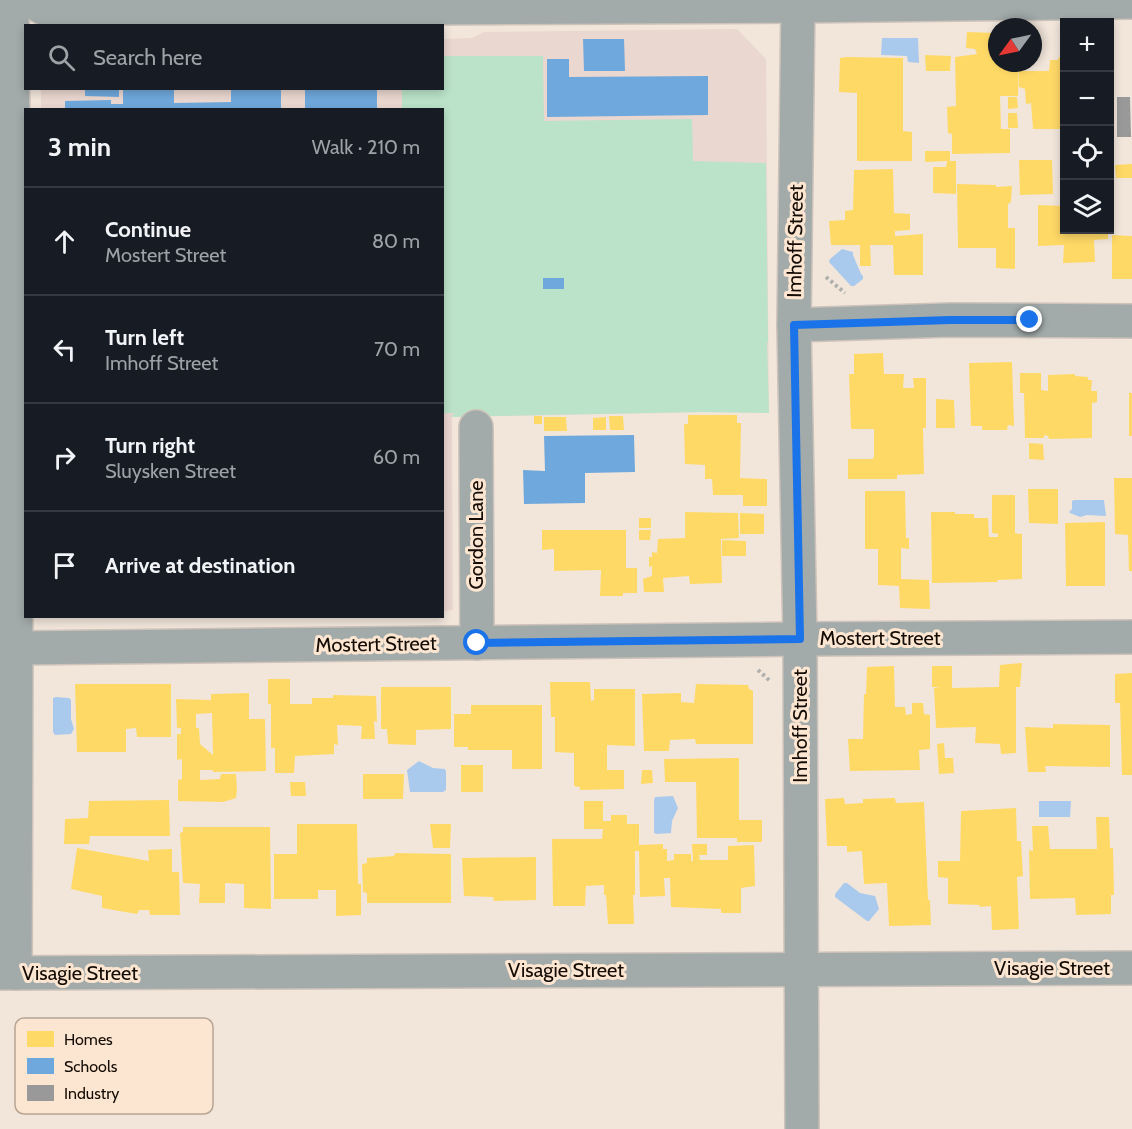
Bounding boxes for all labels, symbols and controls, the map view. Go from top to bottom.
north arrow [988,18,1042,72]
map controls [1060,18,1114,234]
button: + [1060,18,1114,72]
search box [24,24,444,90]
icon: search [45,41,78,74]
text: Search here [93,44,202,71]
button: − [1060,72,1114,126]
button: locate [1060,126,1114,180]
text: 3 min [48,131,111,163]
text: Walk · 210 m [312,135,420,159]
button: layers [1060,180,1114,234]
street label: Imhoff Street [782,184,808,298]
text: Continue [105,216,191,243]
icon: ahead [48,225,81,258]
text: 80 m [372,229,420,253]
text: Mostert Street [105,243,226,267]
route end [1016,306,1042,332]
text: Turn left [105,324,184,351]
icon: left [48,333,81,366]
text: 70 m [374,337,420,361]
text: Imhoff Street [105,351,218,375]
text: Turn right [105,432,195,459]
icon: right [48,441,81,474]
text: 60 m [373,445,420,469]
text: Sluysken Street [105,459,236,483]
street label: Gordon Lane [464,480,488,590]
icon: arrive [48,549,81,582]
text: Arrive at destination [105,552,295,579]
street label: Mostert Street [819,626,941,650]
route start [463,629,489,655]
street label: Mostert Street [315,631,437,657]
street label: Imhoff Street [788,669,812,783]
street label: Visagie Street [994,956,1110,980]
street label: Visagie Street [508,958,624,982]
street label: Visagie Street [22,961,138,985]
legend [15,1018,213,1114]
text: Homes [64,1030,113,1049]
text: Schools [64,1057,118,1076]
text: Industry [64,1084,119,1103]

